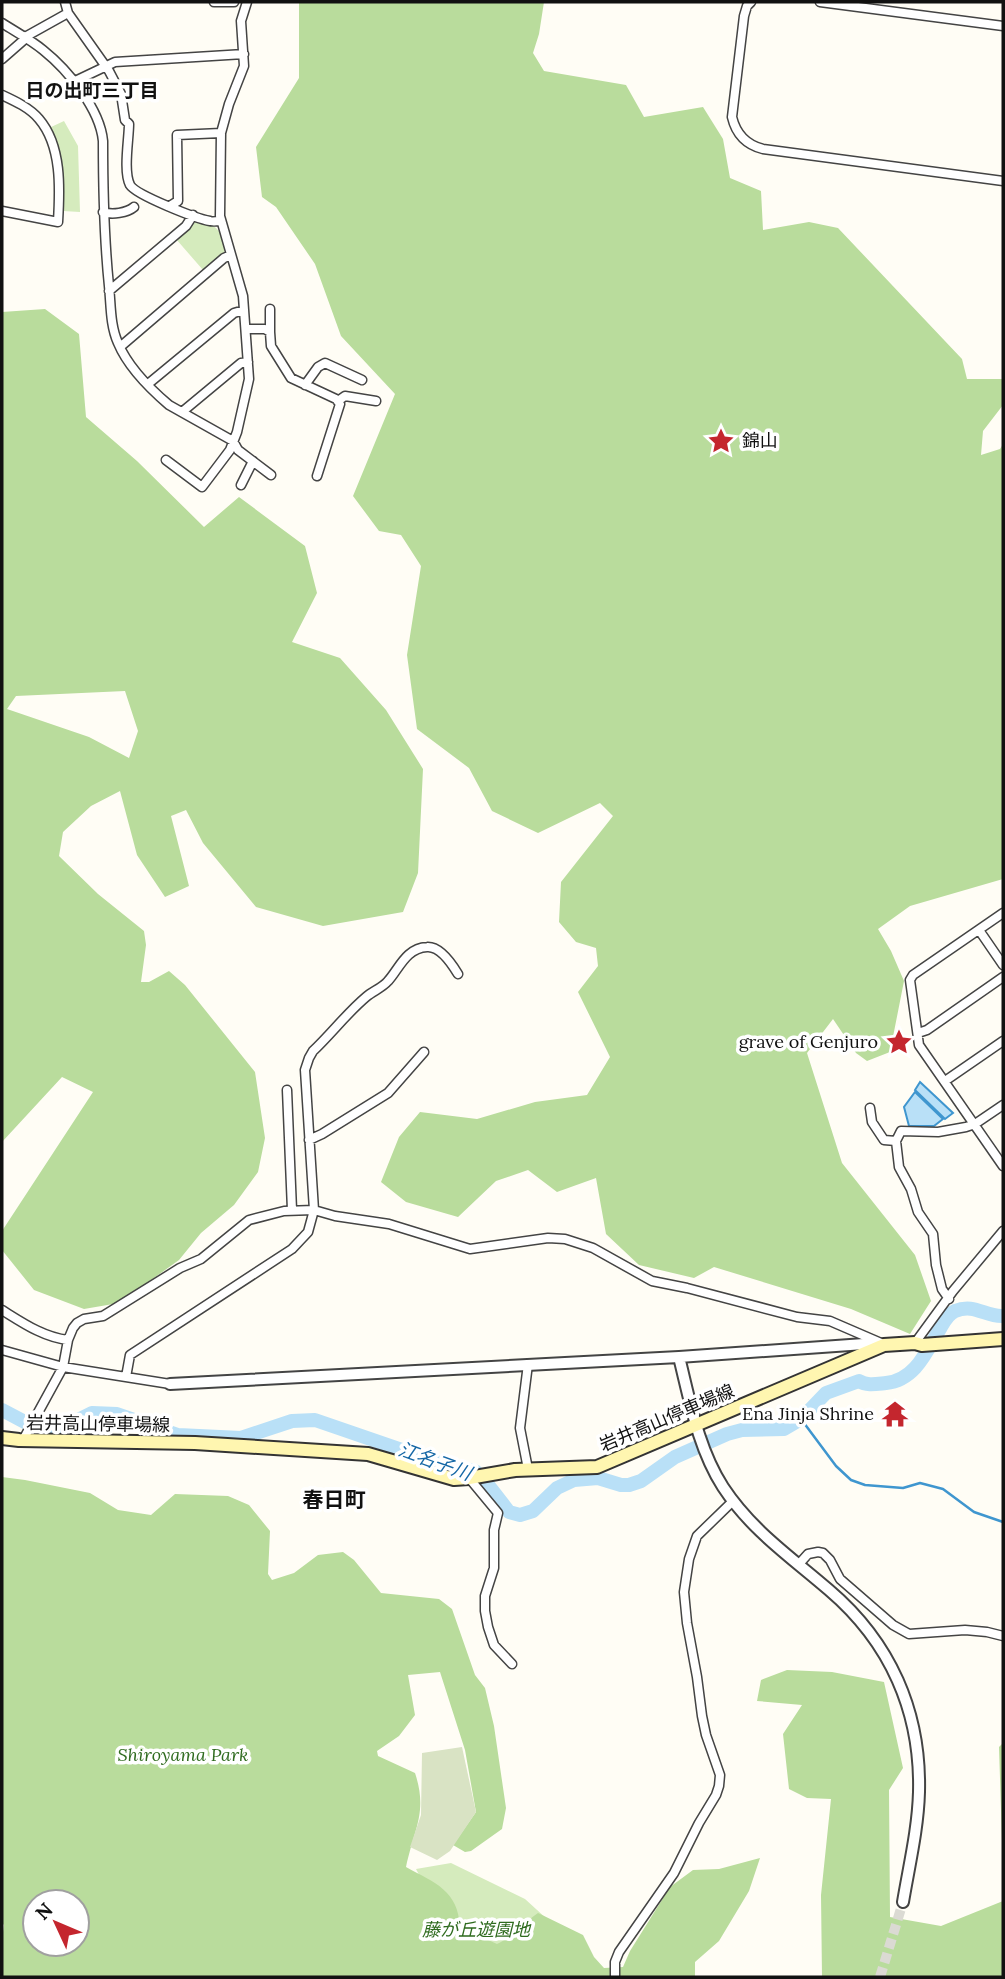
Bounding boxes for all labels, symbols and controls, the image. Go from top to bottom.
district label: 日の出町三丁目 [25,78,159,102]
place icon: 錦山 [706,426,736,456]
place label: 錦山 [742,429,778,452]
place icon: grave of Genjuro [884,1027,914,1057]
place label: grave of Genjuro [739,1030,878,1053]
street label: 岩井高山停車場線 [596,1379,738,1456]
temple icon: Ena Jinja Shrine [880,1399,910,1429]
place label: Ena Jinja Shrine [742,1402,874,1425]
street label: 岩井高山停車場線 [26,1411,170,1436]
water label: 江名子川 [395,1437,477,1486]
district label: 春日町 [303,1486,366,1513]
park label: Shiroyama Park [118,1743,248,1766]
north arrow [21,1888,91,1958]
text: N [30,1897,58,1925]
park label: 藤が丘遊園地 [422,1918,532,1941]

